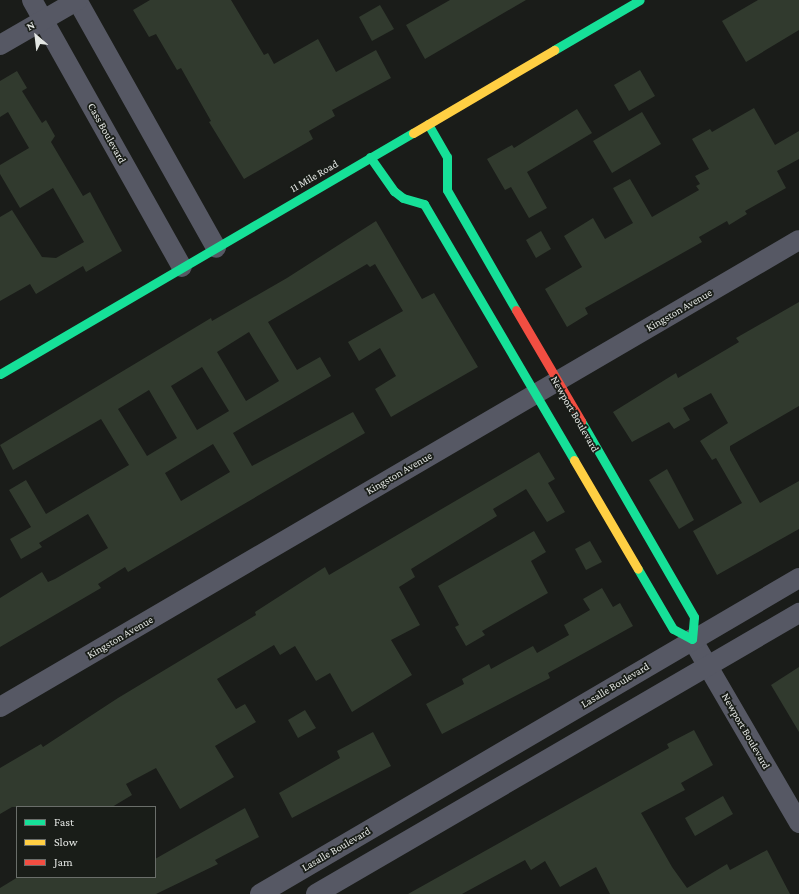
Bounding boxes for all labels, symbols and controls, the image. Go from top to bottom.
north arrow [16,16,56,56]
text: N [24,18,36,32]
street label: Cass Boulevard [85,101,129,165]
street label: 11 Mile Road [288,157,340,195]
street label: Kingston Avenue [644,286,714,334]
street label: Newport Boulevard [548,374,602,454]
street label: Kingston Avenue [364,449,434,497]
street label: Kingston Avenue [85,613,155,661]
street label: Lasalle Boulevard [579,659,651,711]
street label: Newport Boulevard [719,691,773,771]
legend [16,806,156,878]
text: Fast [54,815,74,829]
street label: Lasalle Boulevard [299,824,373,874]
text: Slow [54,835,78,849]
text: Jam [54,855,73,869]

